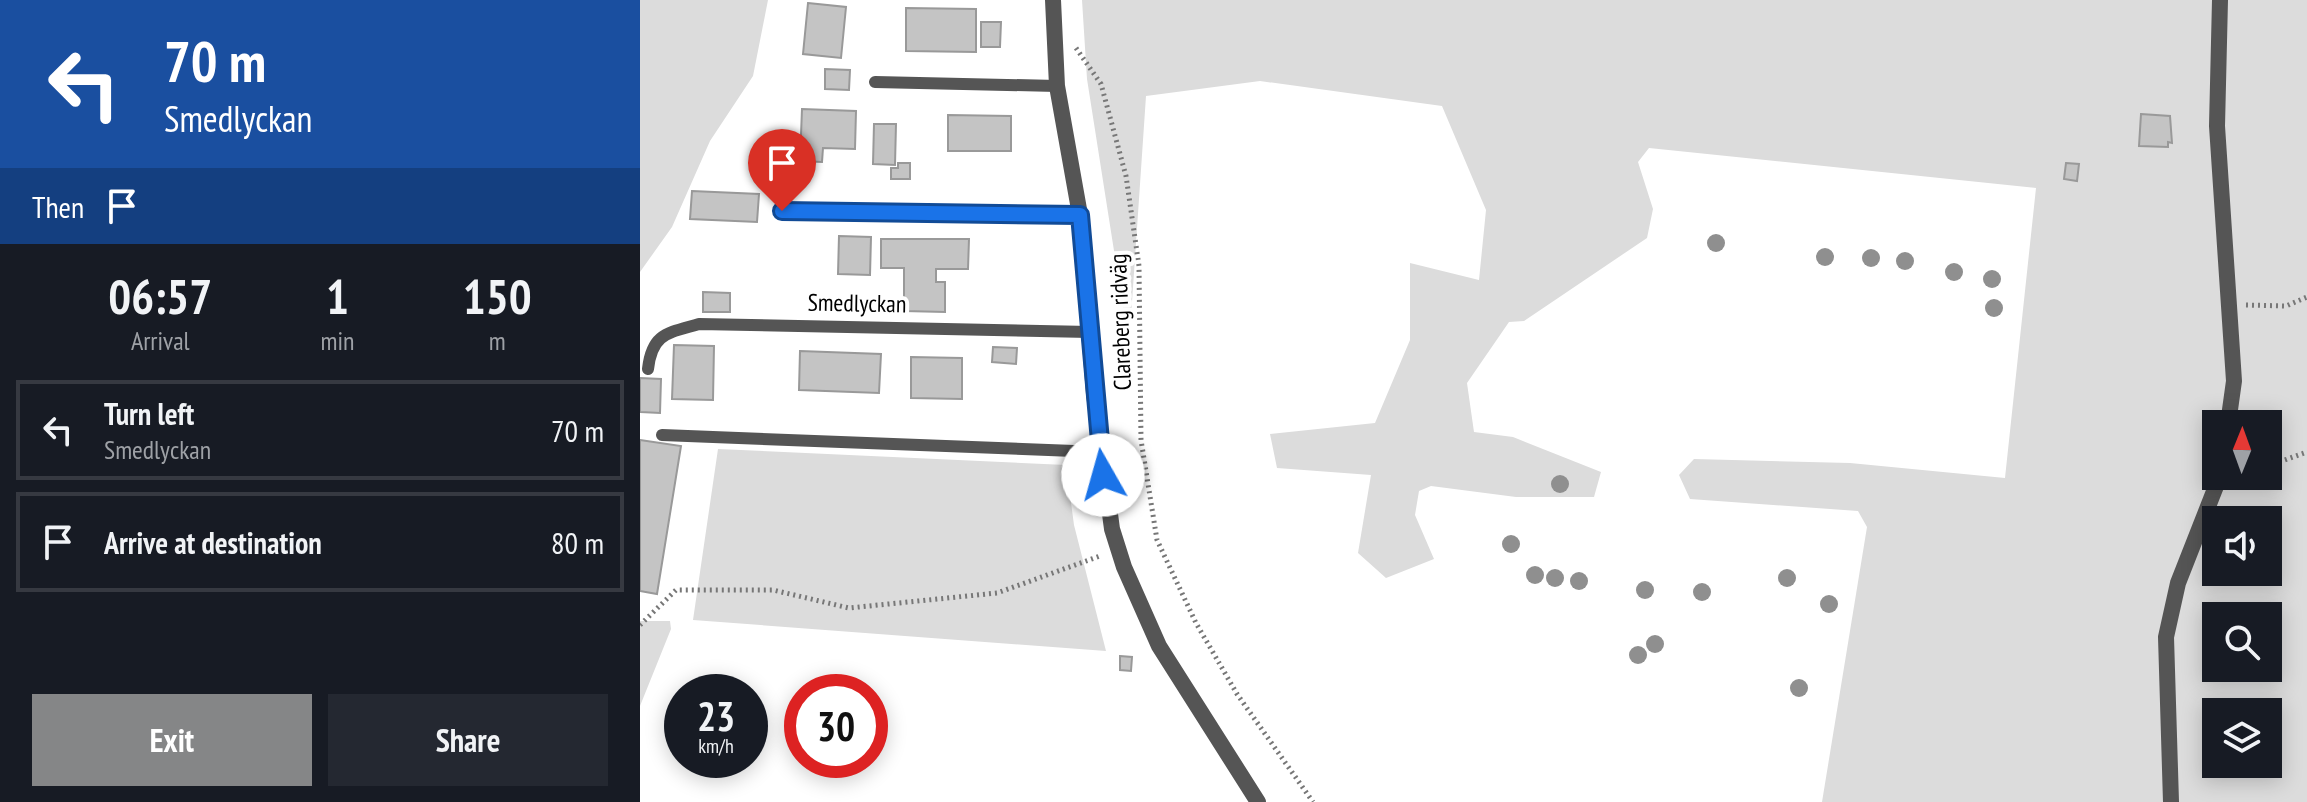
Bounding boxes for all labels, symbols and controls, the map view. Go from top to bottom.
text: 70 m [164,25,266,97]
icon: left [32,32,136,136]
text: Smedlyckan [164,95,312,142]
pin [748,129,816,211]
icon: arrive [760,141,804,185]
icon: arrive [100,184,144,228]
text: Then [32,187,84,226]
street label: Clareberg ridväg [1102,253,1138,391]
text: 06:57 [108,265,212,327]
text: 1 [326,265,349,327]
text: 150 [463,265,532,327]
street label: Smedlyckan [807,287,907,319]
text: Arrival [131,324,190,357]
text: min [320,324,354,357]
text: m [489,324,506,357]
text: Turn left [104,394,194,433]
icon: left [36,408,80,452]
north arrow [2202,410,2282,490]
map controls [2202,410,2282,778]
text: 70 m [551,411,604,450]
text: Smedlyckan [104,433,211,466]
position arrow [1061,433,1145,517]
button: sound [2202,506,2282,586]
icon: arrive [36,520,80,564]
text: Arrive at destination [104,523,322,562]
text: 80 m [551,523,604,562]
button: search [2202,602,2282,682]
speed limit sign: 30 [784,674,888,778]
text: 23 [697,690,735,742]
button: Exit [32,694,312,786]
button: Share [328,694,608,786]
button: layers [2202,698,2282,778]
text: km/h [698,733,734,759]

